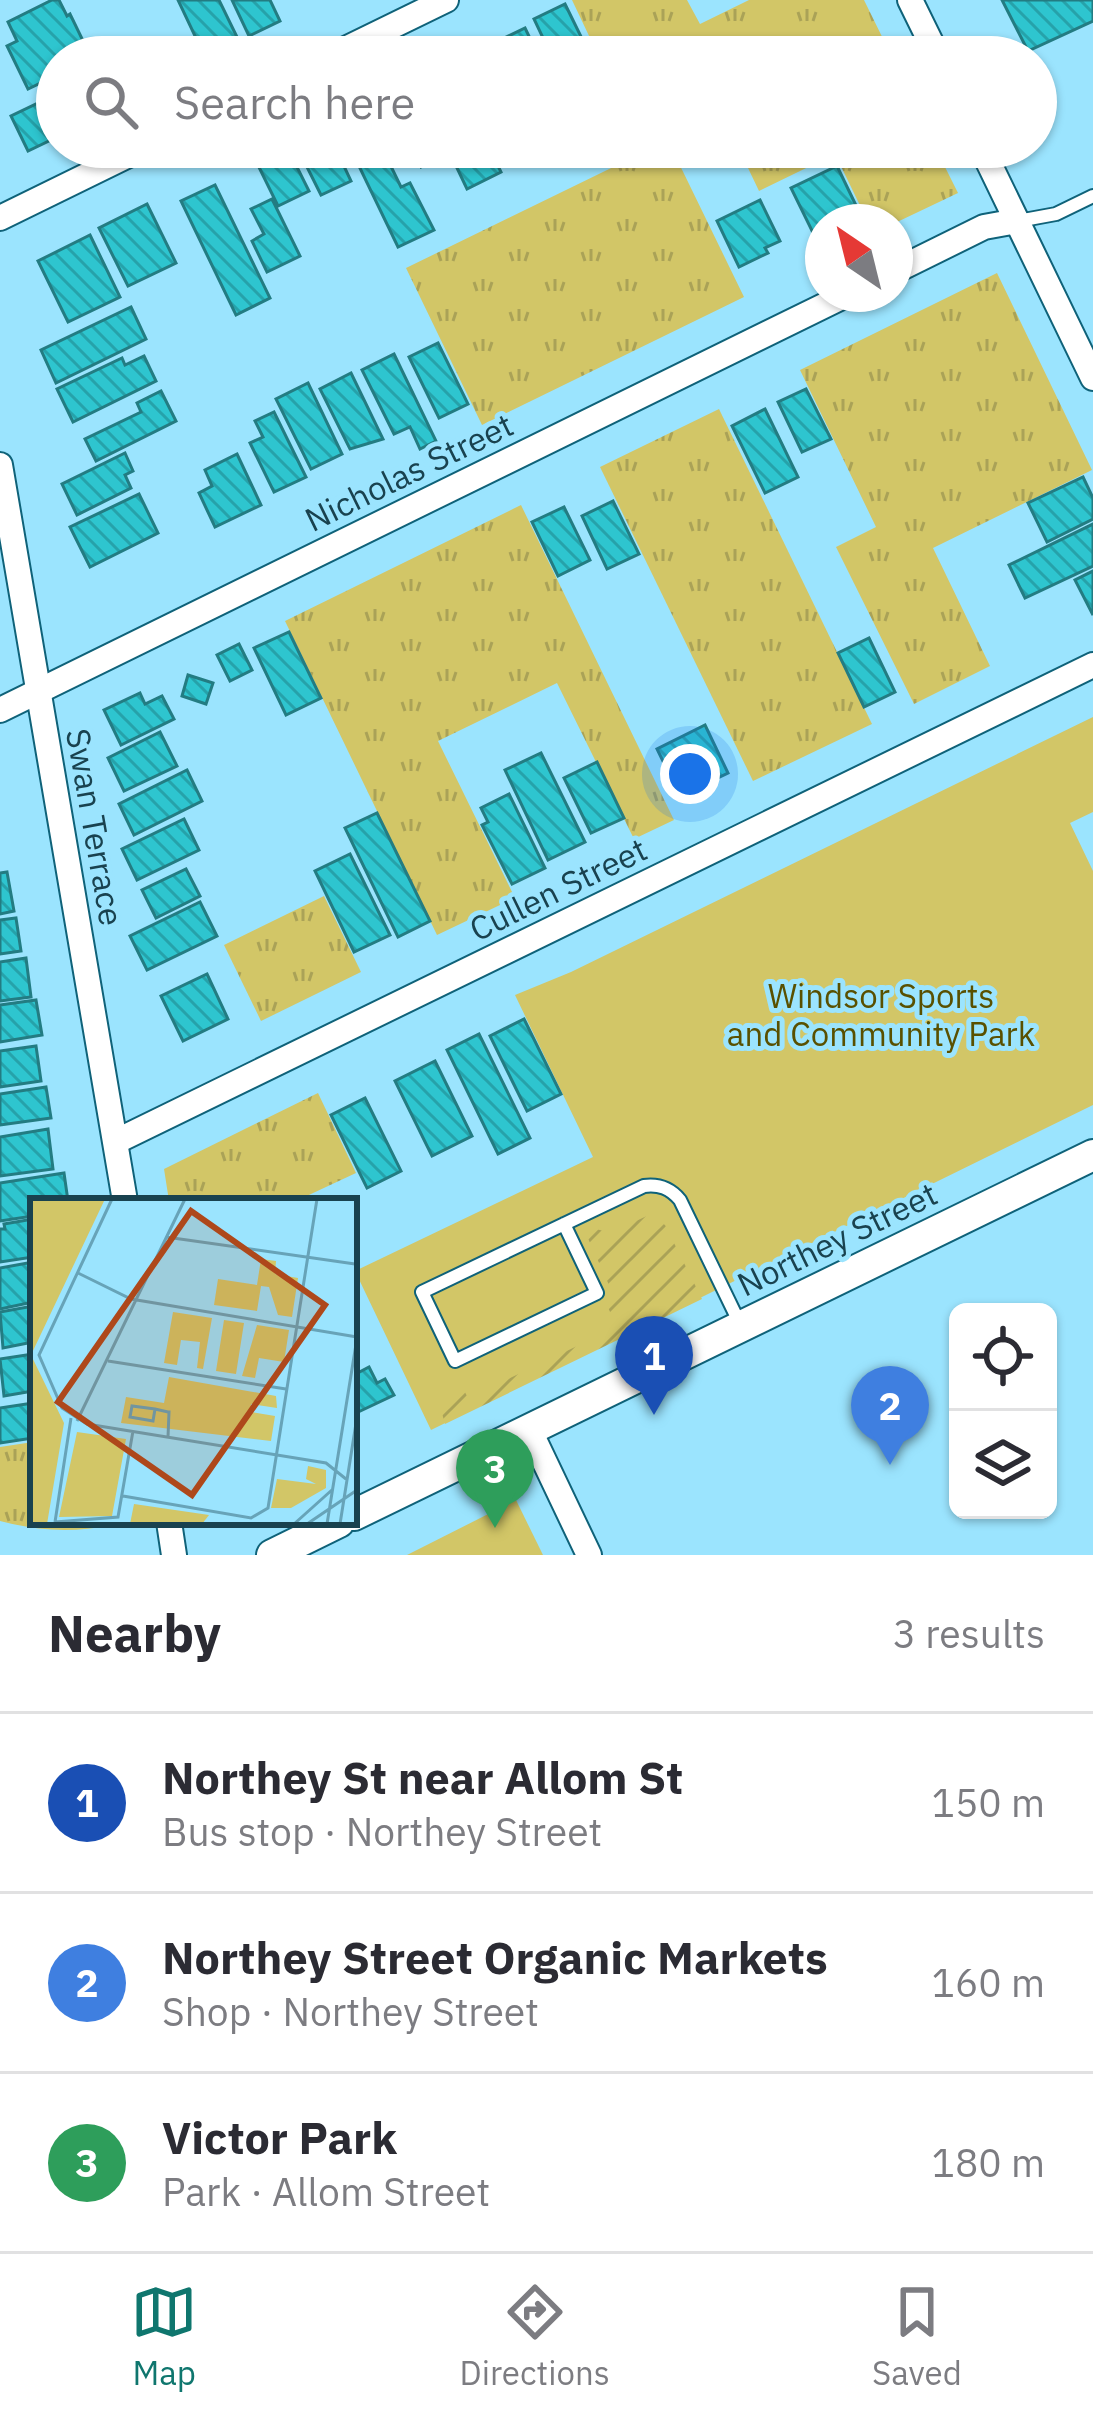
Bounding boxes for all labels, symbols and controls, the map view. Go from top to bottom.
search box [36,36,1057,168]
icon: search [78,69,144,135]
text: Search here [174,73,415,131]
north arrow [805,204,913,312]
street label: Nicholas Street [298,403,520,540]
street label: Swan Terrace [57,725,134,929]
your location [660,744,720,804]
street label: Cullen Street [462,827,654,950]
park label: Windsor Sports and Community Park [727,974,1035,1055]
street label: Northey Street [730,1172,944,1305]
inset map [30,1198,357,1525]
map controls [949,1303,1057,1519]
button: locate [949,1303,1057,1411]
pin: 1 [615,1316,693,1415]
pin: 2 [851,1366,929,1465]
button: layers [949,1411,1057,1519]
pin: 3 [456,1429,534,1528]
text: Nearby [48,1600,221,1666]
text: 3 results [893,1608,1045,1659]
text: Northey St near Allom St [162,1748,683,1806]
text: 1 [75,1777,99,1828]
text: 150 m [932,1777,1045,1828]
text: Bus stop · Northey Street [162,1806,602,1857]
text: Northey Street Organic Markets [162,1928,828,1986]
text: 2 [75,1957,99,2008]
text: 160 m [932,1957,1045,2008]
text: Shop · Northey Street [162,1986,539,2037]
text: Victor Park [162,2108,397,2166]
text: 3 [75,2137,99,2188]
text: 180 m [932,2137,1045,2188]
text: Park · Allom Street [162,2166,490,2217]
tab: Map [131,2279,197,2394]
tab: Directions [460,2279,610,2394]
tab: Saved [872,2279,962,2394]

